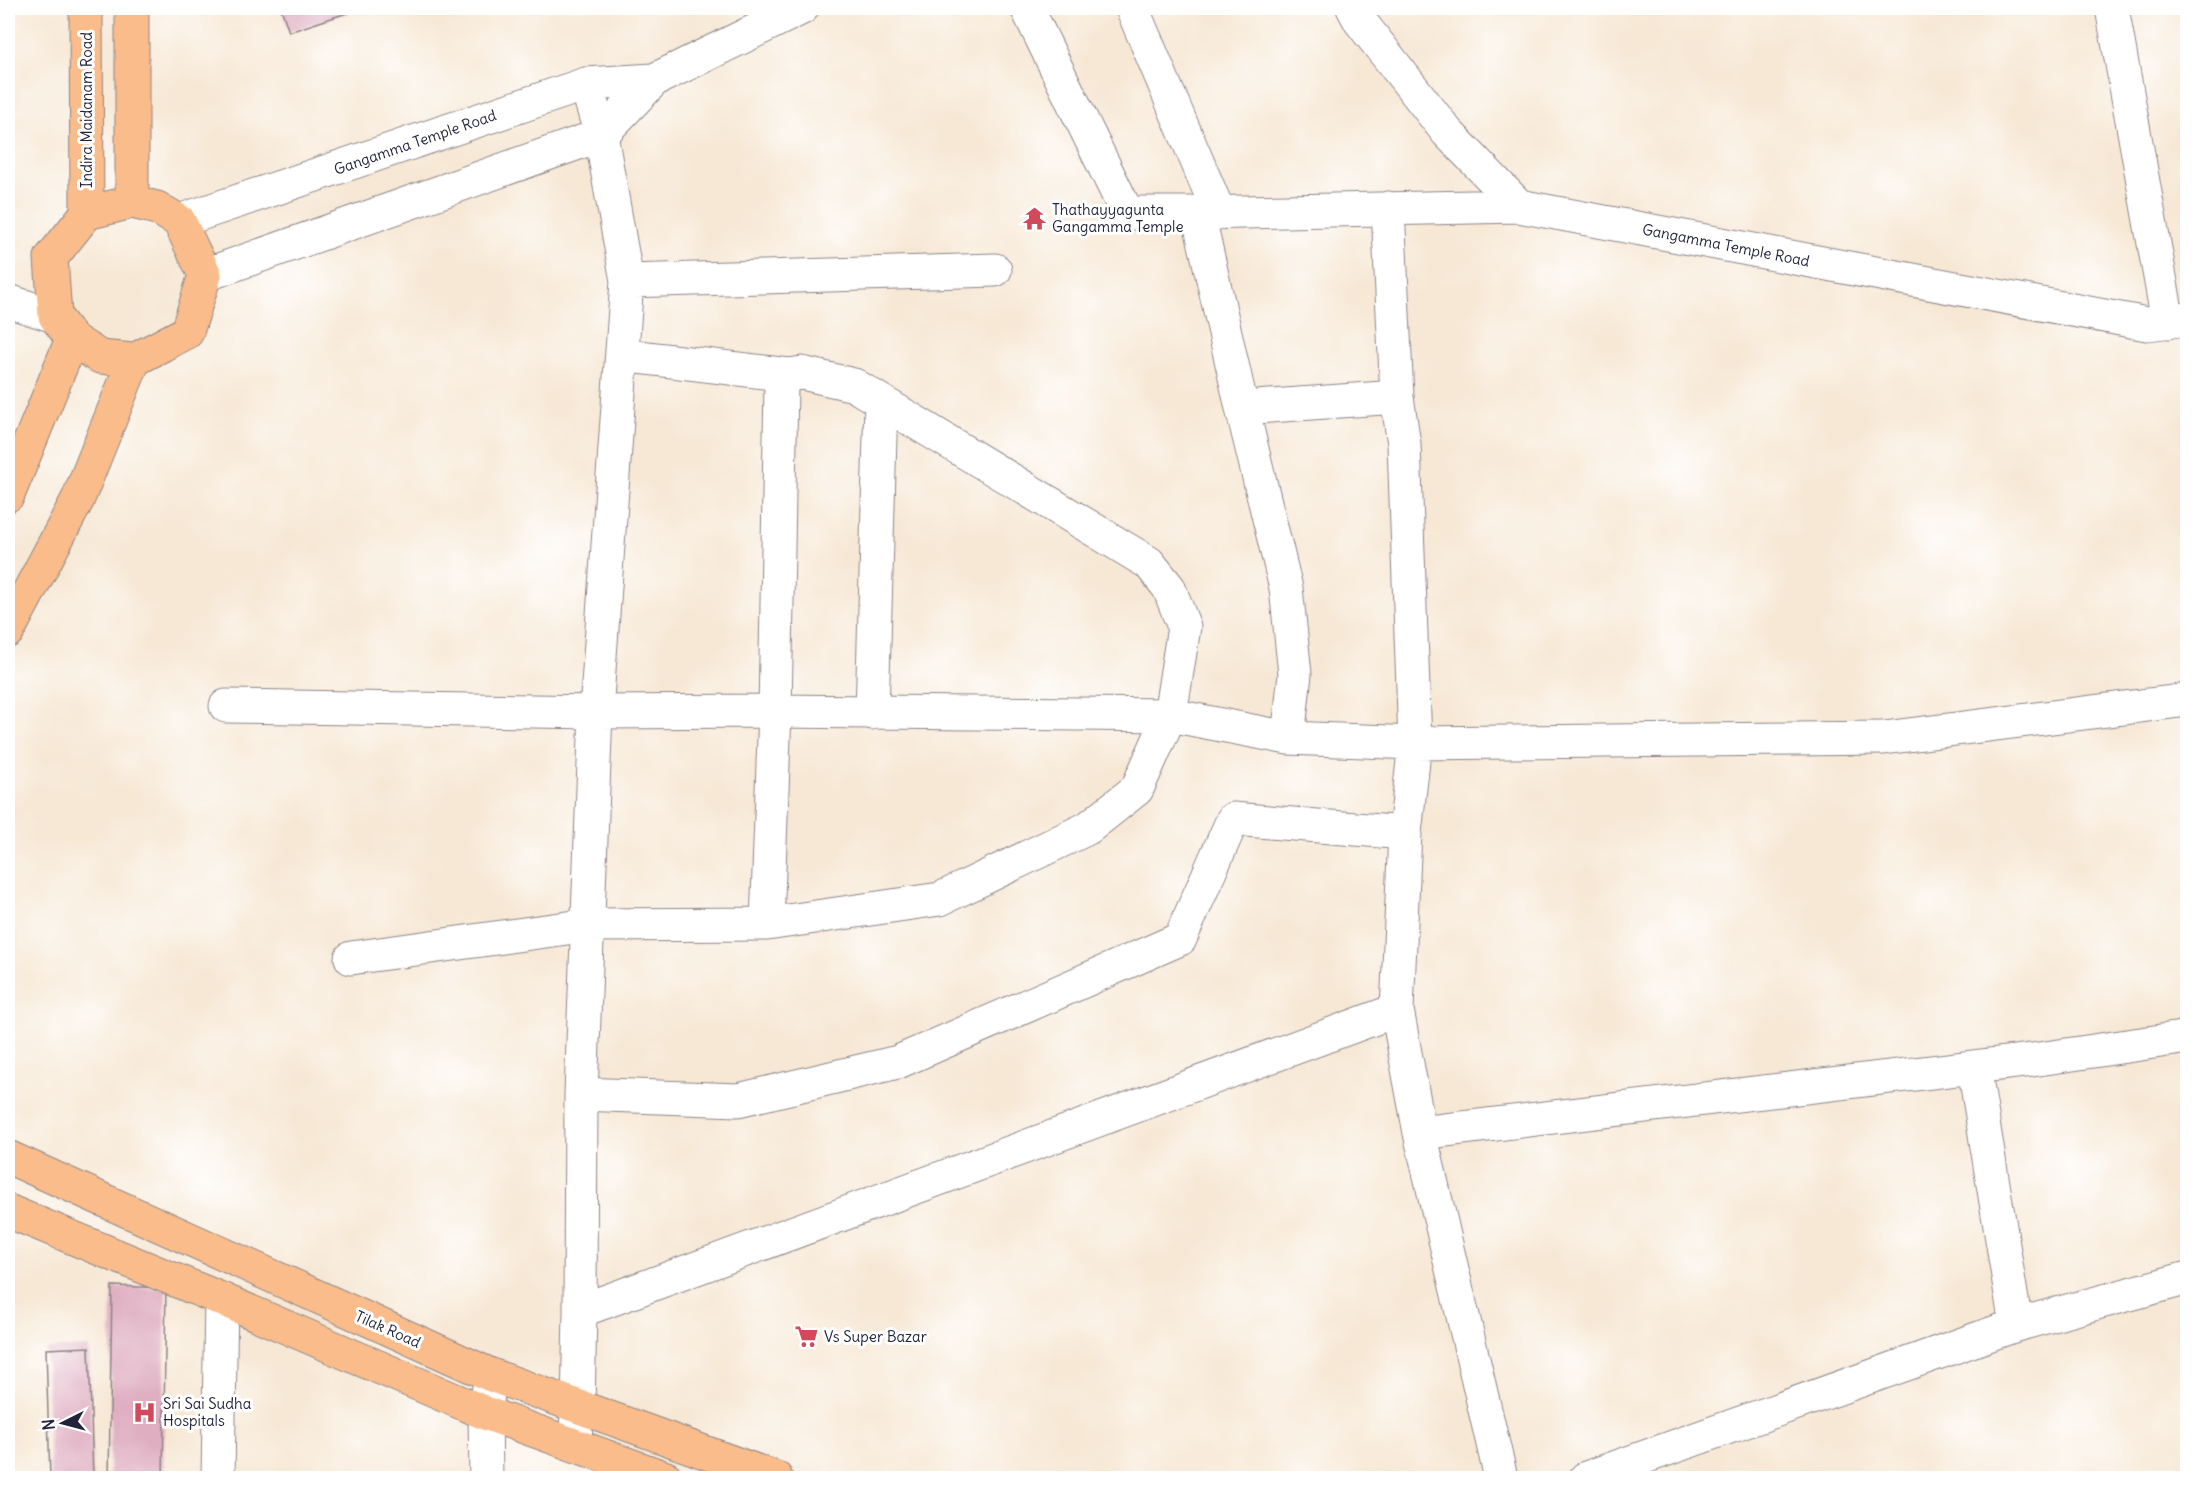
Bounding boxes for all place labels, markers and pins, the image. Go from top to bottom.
place label: Thathayyagunta Gangamma Temple [1052,200,1184,236]
temple icon: Thathayyagunta Gangamma Temple [1021,205,1047,231]
supermarket icon: Vs Super Bazar [793,1323,819,1349]
place label: Vs Super Bazar [824,1327,927,1346]
place label: Sri Sai Sudha Hospitals [163,1394,252,1430]
hospital icon: Sri Sai Sudha Hospitals [132,1399,158,1425]

